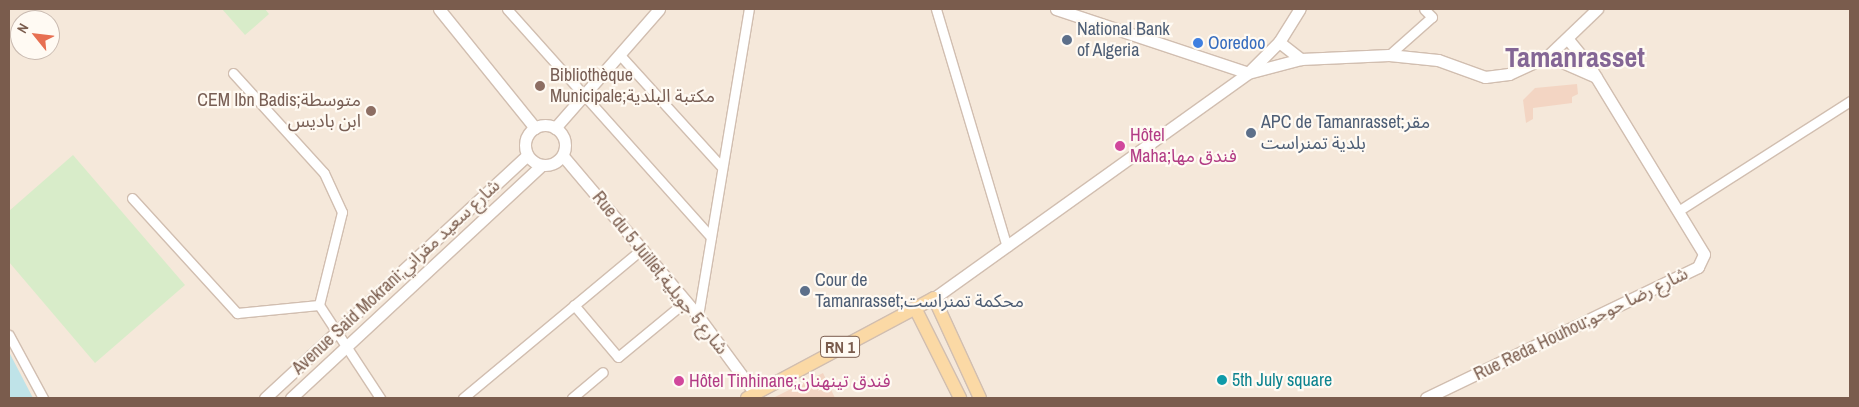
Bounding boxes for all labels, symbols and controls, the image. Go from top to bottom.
north arrow [10,10,60,60]
place label: National Bank of Algeria [1077,19,1170,62]
text: N [13,20,33,36]
place label: Ooredoo [1208,32,1265,54]
marker: National Bank of Algeria [1061,34,1073,46]
marker: Ooredoo [1192,37,1204,49]
district label: Tamanrasset [1505,40,1645,74]
place label: Bibliothèque Municipale;مكتبة البلدية [550,65,715,108]
marker: Bibliothèque Municipale;مكتبة البلدية [534,80,546,92]
place label: CEM Ibn Badis;متوسطة ابن باديس [197,90,361,132]
marker: CEM Ibn Badis;متوسطة ابن باديس [365,105,377,117]
place label: APC de Tamanrasset;مقر بلدية تمنراست [1261,112,1430,154]
place label: Hôtel Maha;فندق مها [1130,125,1237,168]
marker: APC de Tamanrasset;مقر بلدية تمنراست [1245,127,1257,139]
marker: Hôtel Maha;فندق مها [1114,140,1126,152]
street label: Avenue Said Mokrani;شارع سعيد مقراني [288,175,504,379]
street label: Rue du 5 Juillet,شارع 5 جويلية [588,187,732,359]
street label: Rue Reda Houhou;شارع رضا حوحو [1470,263,1692,385]
place label: Cour de Tamanrasset;محكمة تمنراست [815,270,1024,312]
marker: Cour de Tamanrasset;محكمة تمنراست [799,285,811,297]
road number: RN 1 [820,334,860,361]
place label: 5th July square [1232,369,1332,391]
place label: Hôtel Tinhinane;فندق تينهنان [689,370,891,392]
marker: 5th July square [1216,374,1228,386]
marker: Hôtel Tinhinane;فندق تينهنان [673,375,685,387]

